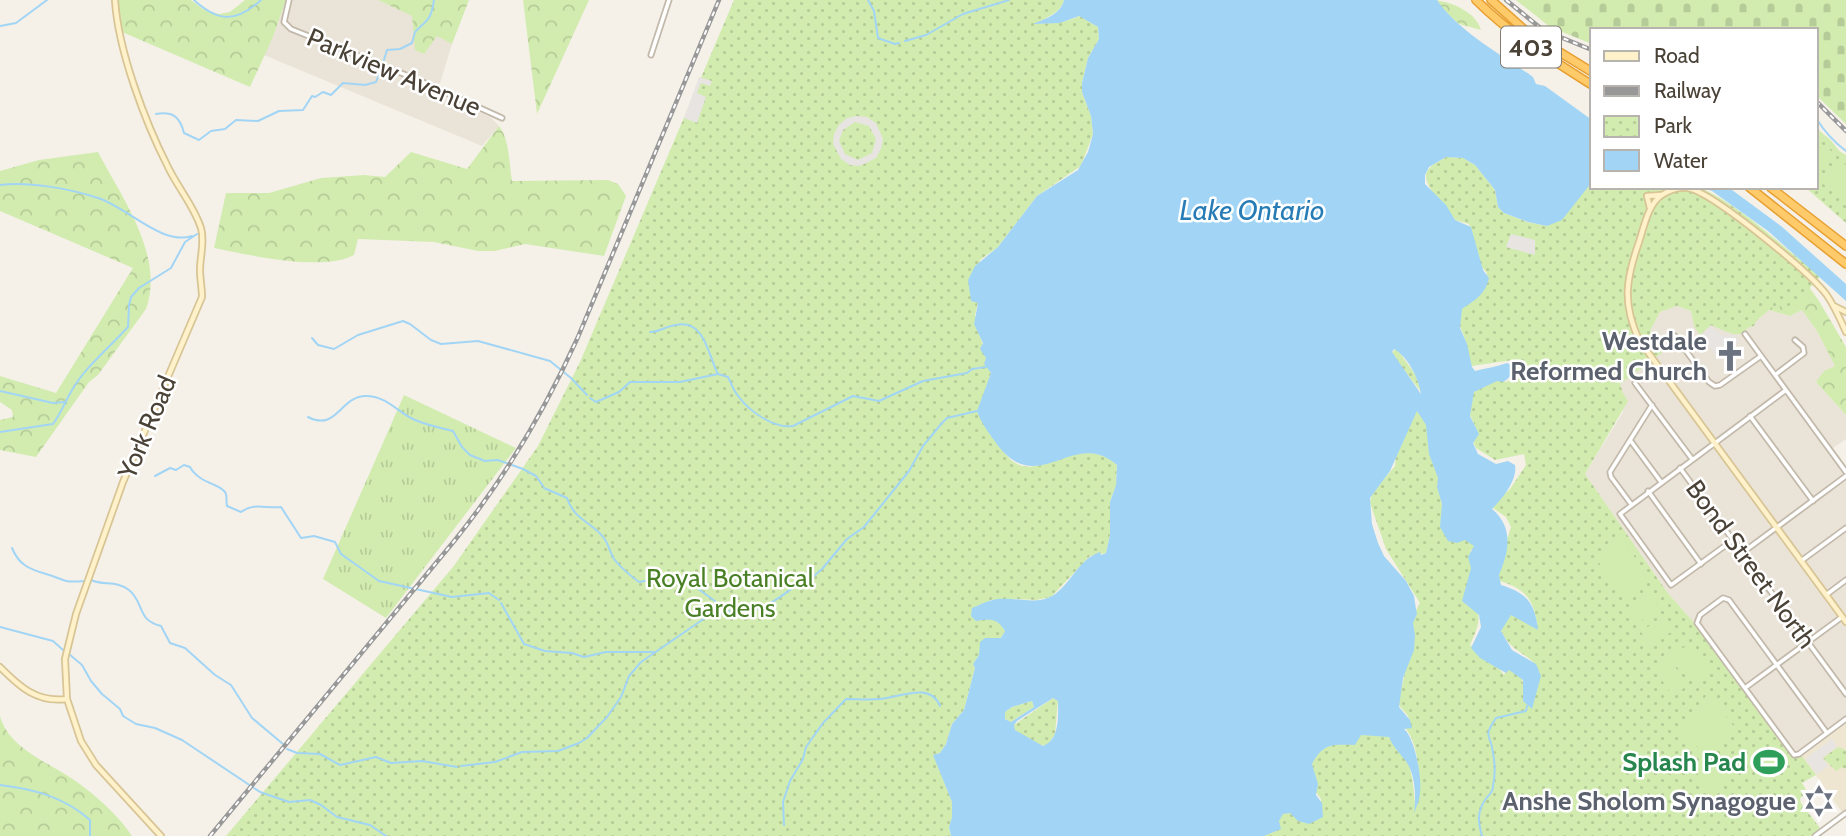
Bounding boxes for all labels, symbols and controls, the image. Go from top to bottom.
street label: Parkview Avenue [302,21,486,123]
road number: 403 [1501,27,1561,68]
legend [1590,28,1818,189]
text: Road [1654,43,1700,68]
text: Railway [1654,78,1722,103]
text: Park [1654,113,1692,138]
text: Water [1654,148,1708,173]
water label: Lake Ontario [1180,193,1324,227]
place label: Westdale Reformed Church [1510,325,1707,387]
church icon: Westdale Reformed Church [1713,339,1747,373]
street label: York Road [111,371,183,484]
street label: Bond Street North [1679,473,1823,655]
park label: Royal Botanical Gardens [646,562,814,624]
sports icon: Splash Pad [1752,745,1786,779]
place label: Splash Pad [1622,746,1746,778]
synagogue icon: Anshe Sholom Synagogue [1802,784,1836,818]
place label: Anshe Sholom Synagogue [1502,785,1796,817]

